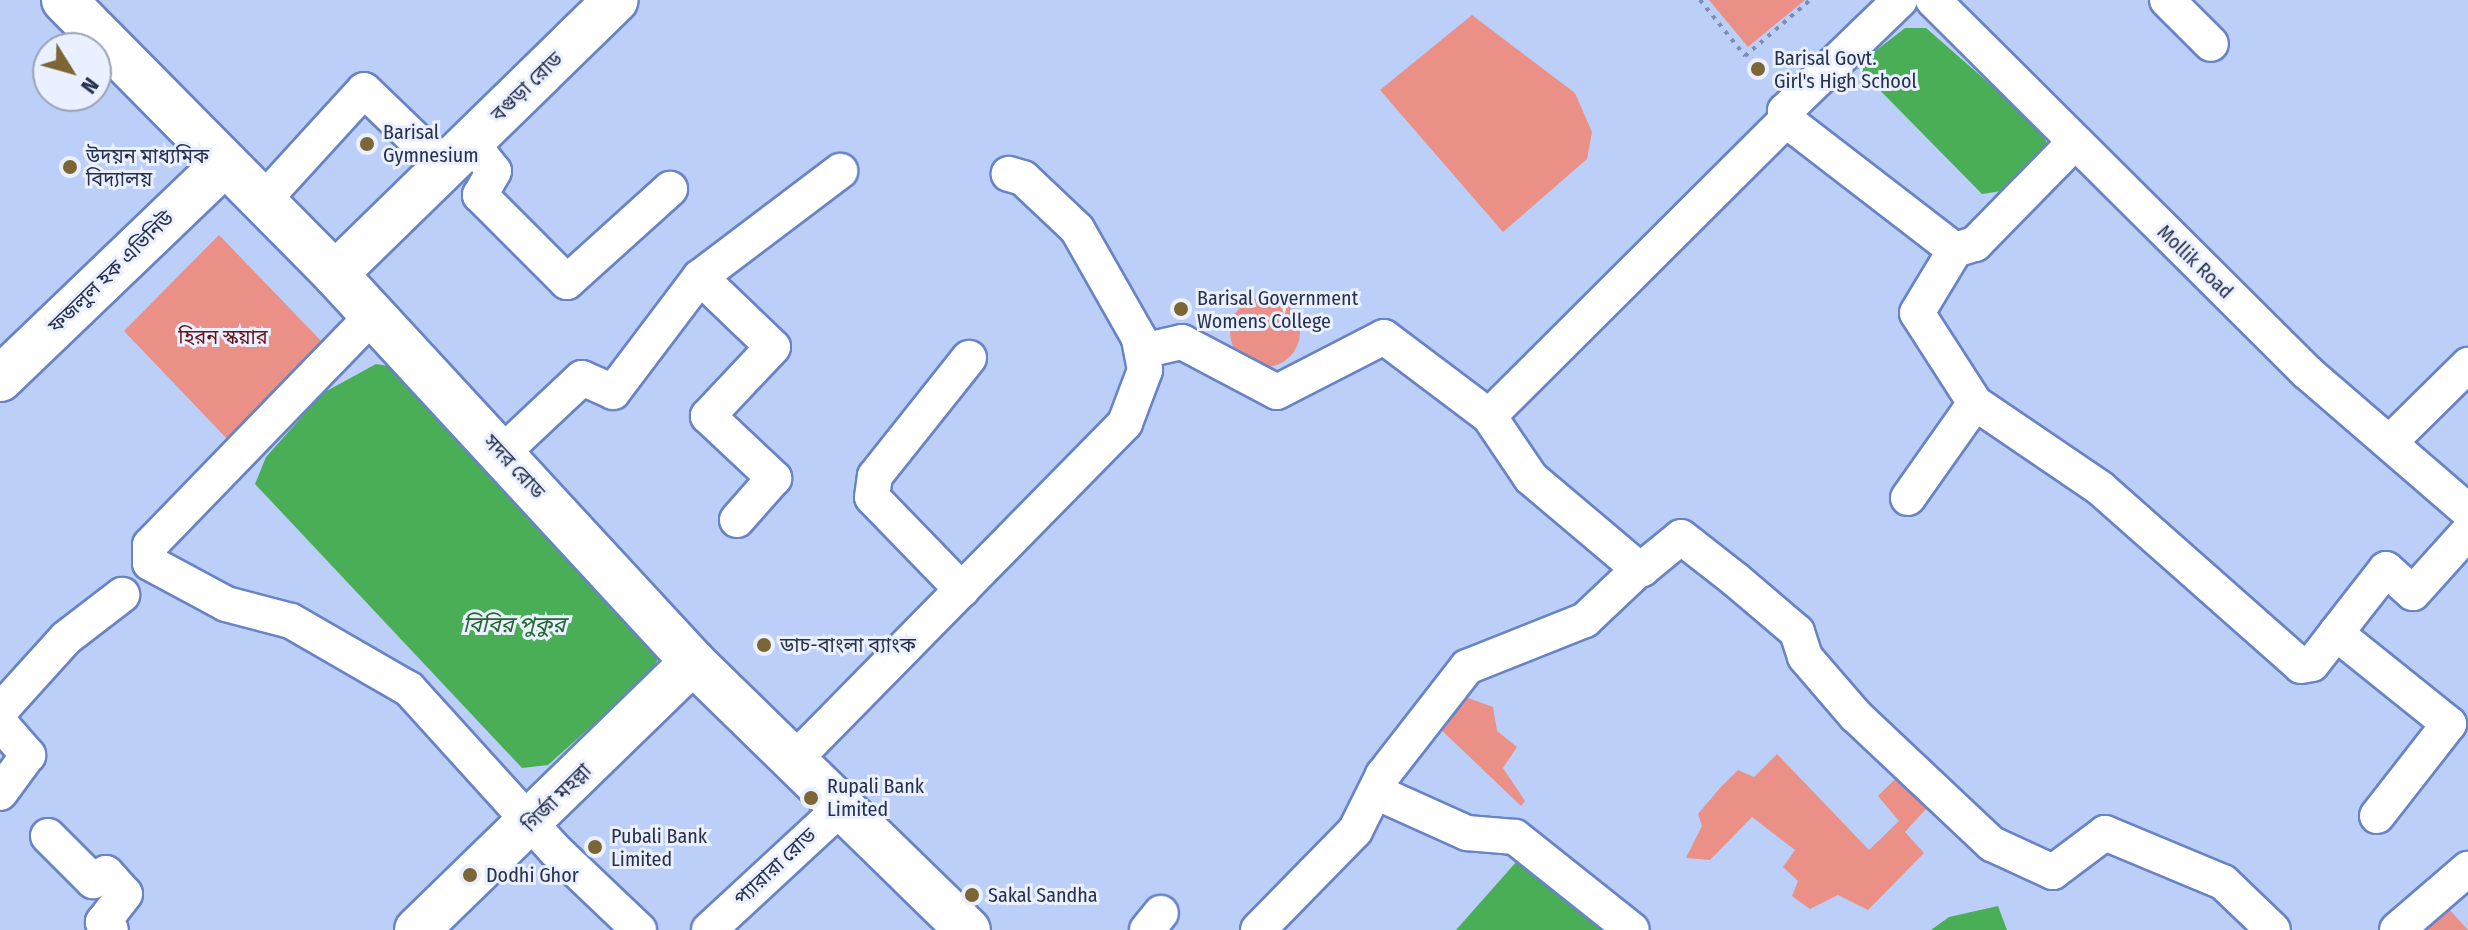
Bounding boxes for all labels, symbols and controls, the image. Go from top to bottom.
north arrow [32,32,112,112]
place label: Barisal Govt. Girl's High School [1774,46,1917,93]
street label: বগুড়া রোড [486,47,568,127]
marker: Barisal Govt. Girl's High School [1749,60,1767,78]
text: N [75,72,105,99]
place label: Barisal Gymnesium [383,120,479,167]
marker: Barisal Gymnesium [358,135,376,153]
place label: উদয়ন মাধ্যমিক বিদ্যালয় [86,144,209,191]
marker: উদয়ন মাধ্যমিক বিদ্যালয় [61,158,79,176]
street label: ফজলুল হক এভিনিউ [43,206,179,338]
street label: Mollik Road [2152,220,2238,304]
place label: Barisal Government Womens College [1197,286,1358,333]
marker: Barisal Government Womens College [1172,300,1190,318]
park label: হিরন স্কয়ার [178,325,268,349]
street label: সদর রোড [478,430,550,504]
water label: বিবির পুকুর [463,612,565,638]
place label: ডাচ-বাংলা ব্যাংক [780,633,916,657]
marker: ডাচ-বাংলা ব্যাংক [755,636,773,654]
street label: গির্জা মহল্লা [518,759,596,837]
place label: Rupali Bank Limited [827,774,924,821]
marker: Rupali Bank Limited [802,789,820,807]
street label: প্যারারা রোড [729,823,821,911]
place label: Pubali Bank Limited [611,824,707,871]
marker: Pubali Bank Limited [586,838,604,856]
place label: Dodhi Ghor [486,863,579,887]
marker: Dodhi Ghor [461,866,479,884]
place label: Sakal Sandha [988,883,1098,907]
marker: Sakal Sandha [963,886,981,904]

